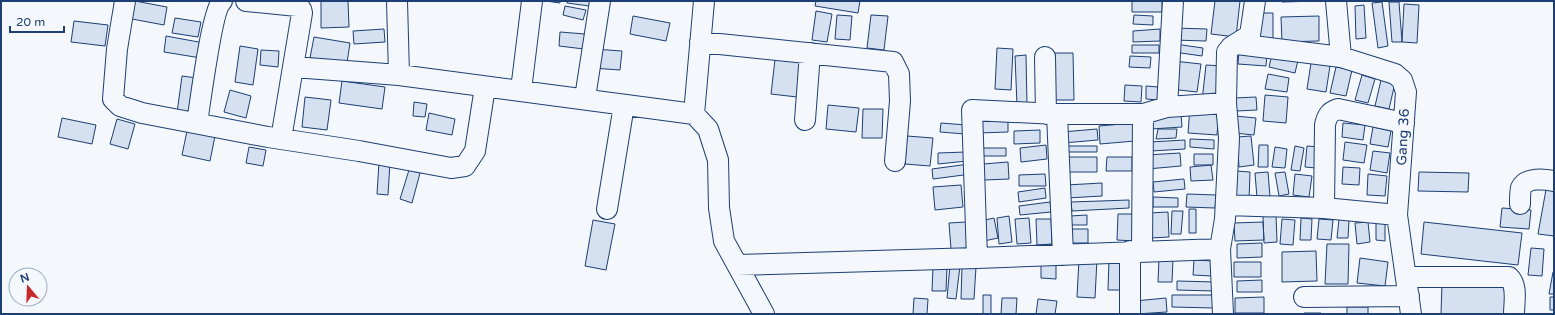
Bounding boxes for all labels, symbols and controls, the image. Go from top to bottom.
scale bar [10,8,64,34]
text: 20 m [16,15,45,29]
street label: Gang 36 [1393,108,1413,166]
north arrow [8,267,48,307]
text: N [19,270,31,286]

